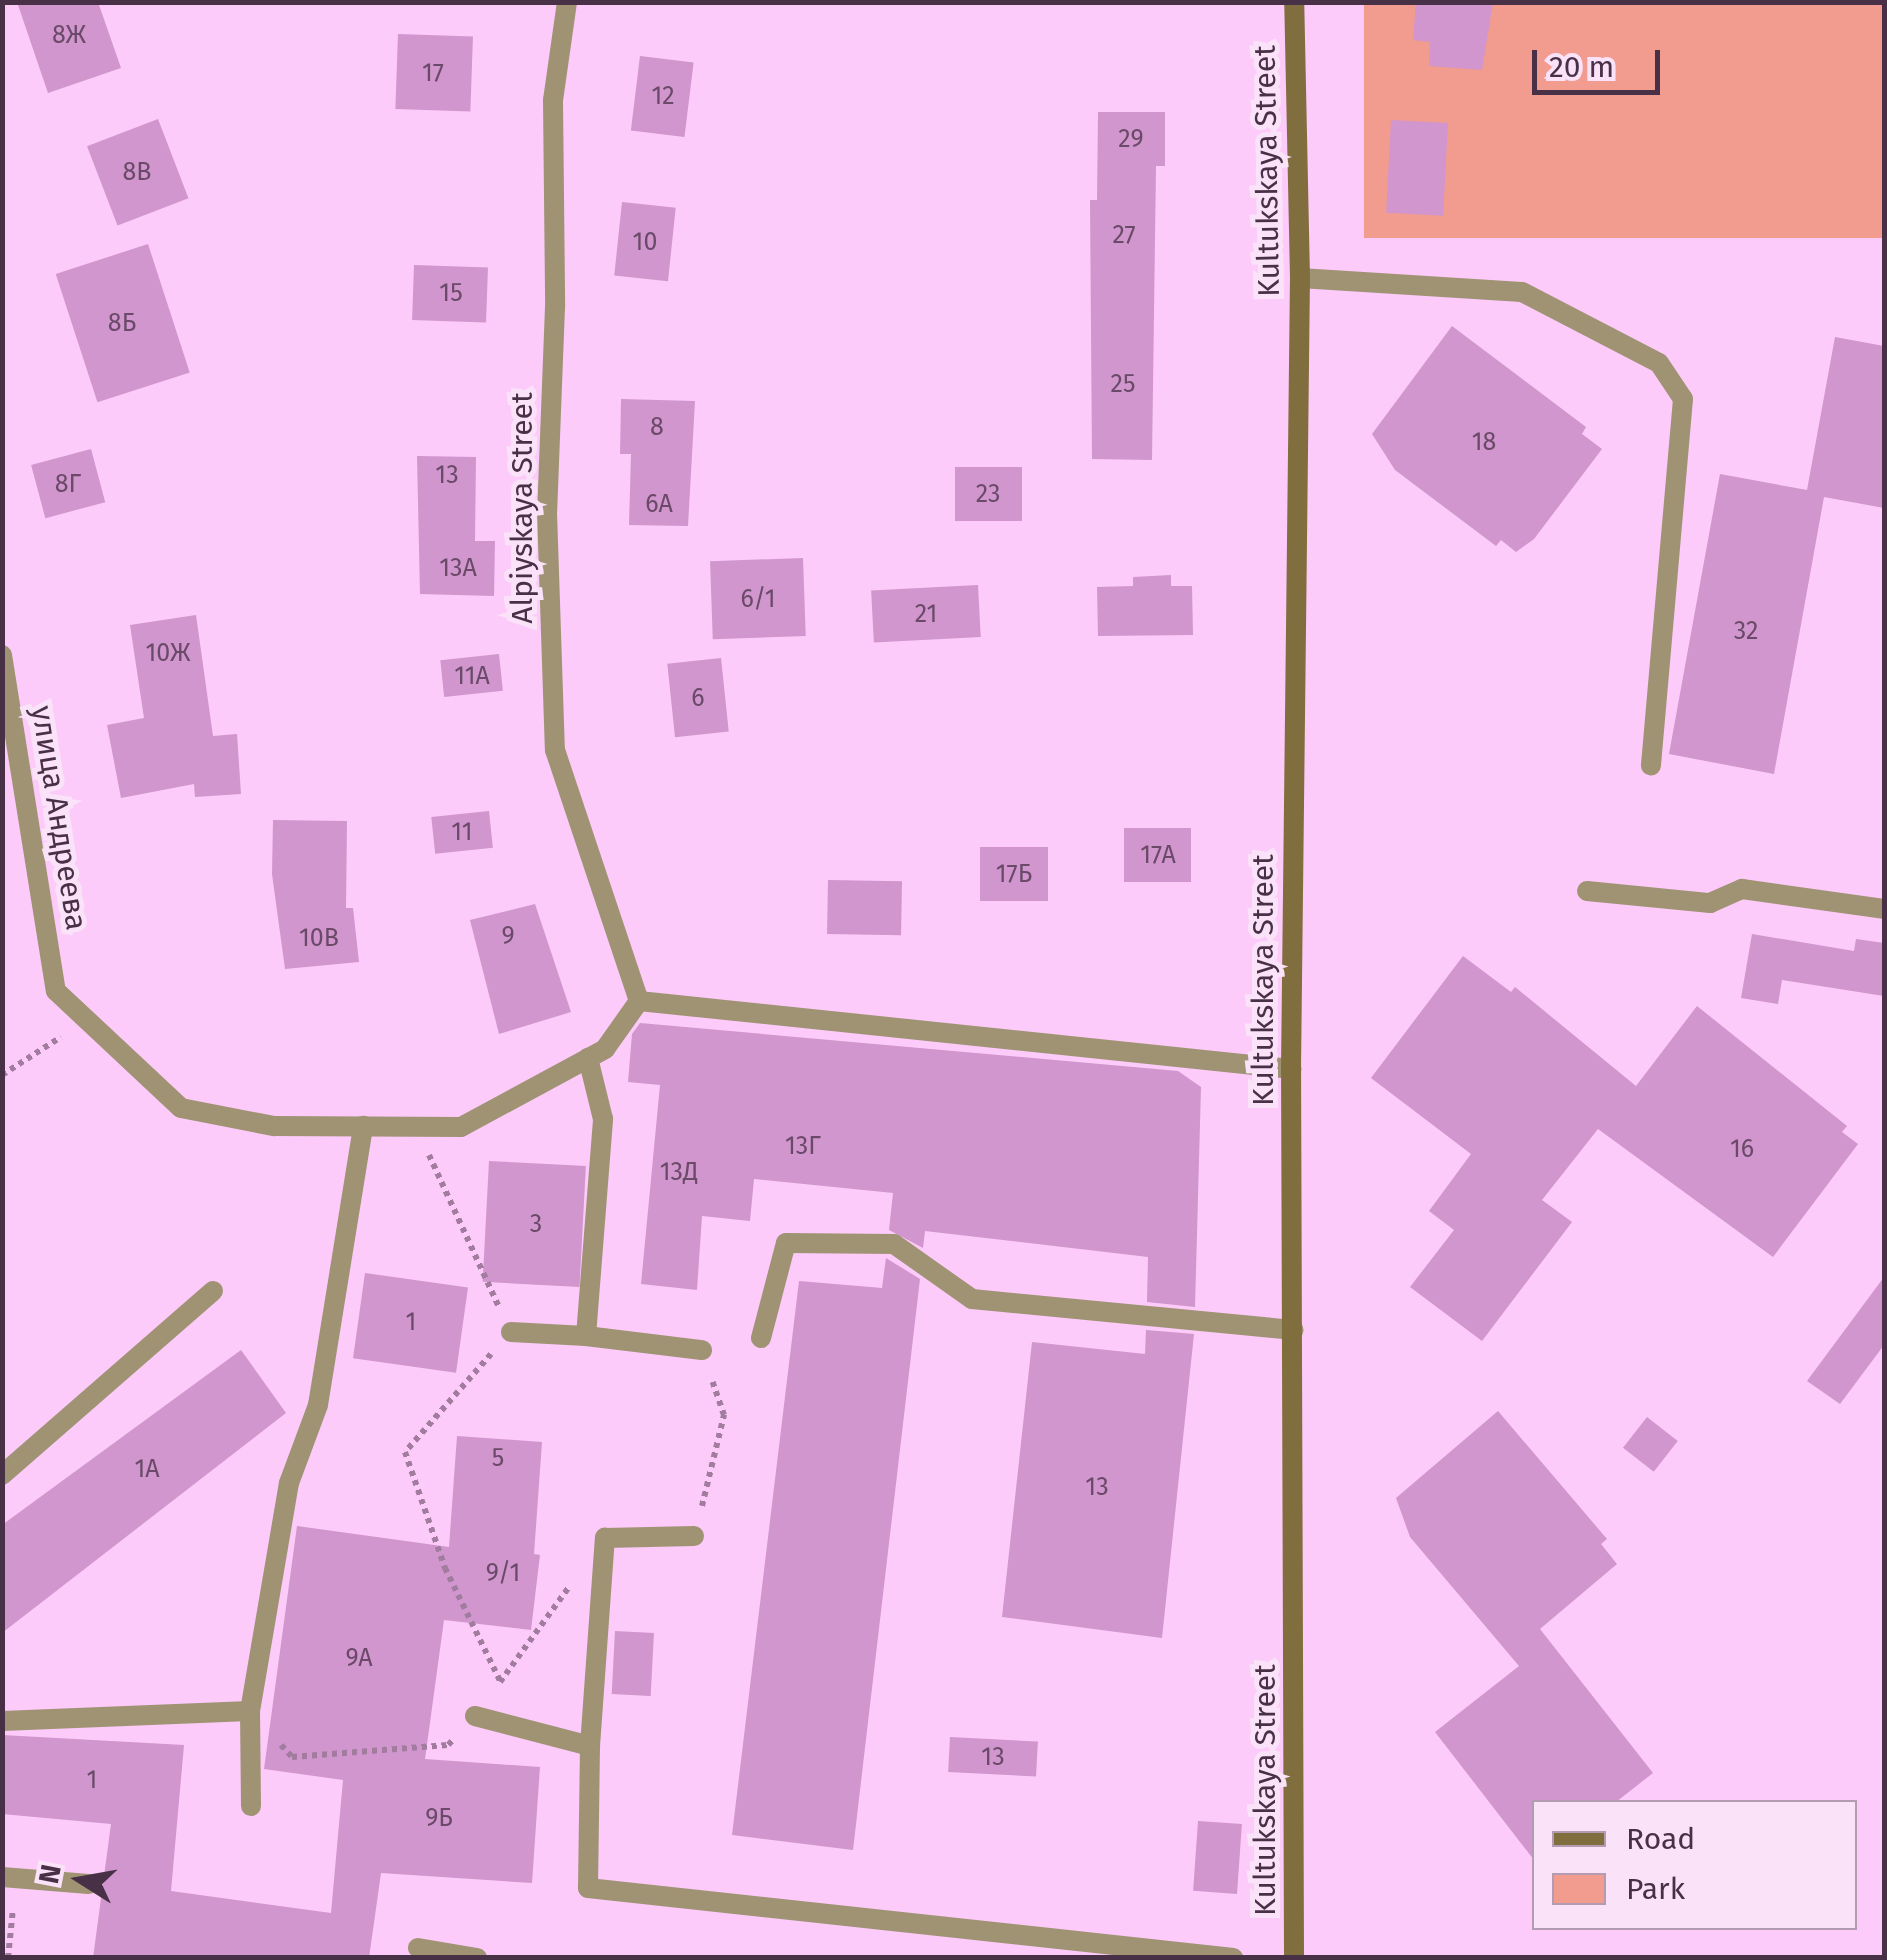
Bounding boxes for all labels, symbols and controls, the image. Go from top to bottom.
house number: 8Ж [52,20,86,50]
scale bar [1537,30,1664,92]
street label: Kultukskaya Street [1247,45,1287,297]
text: 20 m [1549,49,1614,85]
house number: 17 [422,58,444,88]
house number: 12 [651,81,675,111]
house number: 29 [1118,124,1144,154]
house number: 8В [123,157,151,187]
house number: 27 [1112,220,1136,250]
house number: 10 [633,227,657,257]
house number: 15 [439,278,463,308]
house number: 8Б [108,308,136,338]
house number: 25 [1111,369,1135,399]
street label: Alpiyskaya Street [504,392,540,624]
house number: 8 [650,412,664,442]
house number: 18 [1472,427,1496,457]
house number: 13 [435,460,459,490]
house number: 8Г [55,469,81,499]
house number: 23 [976,479,1000,509]
house number: 6А [645,489,673,519]
house number: 13А [439,553,477,583]
house number: 6/1 [740,584,776,614]
house number: 21 [915,599,937,629]
house number: 32 [1734,616,1758,646]
house number: 10Ж [145,638,191,668]
house number: 11А [454,661,490,691]
house number: 6 [691,683,705,713]
street label: улица Андреева [23,703,95,933]
house number: 11 [451,817,473,847]
house number: 17А [1140,840,1176,870]
street label: Kultukskaya Street [1245,854,1281,1106]
house number: 17Б [996,859,1032,889]
house number: 9 [501,921,515,951]
house number: 10В [299,923,339,953]
house number: 13Г [785,1131,821,1161]
house number: 16 [1730,1134,1754,1164]
house number: 13Д [660,1157,698,1187]
house number: 3 [530,1209,542,1239]
house number: 1 [406,1307,416,1337]
house number: 5 [492,1443,504,1473]
house number: 1А [134,1454,160,1484]
house number: 13 [1085,1472,1109,1502]
house number: 9/1 [486,1558,520,1588]
house number: 9А [345,1643,373,1673]
street label: Kultukskaya Street [1247,1664,1283,1916]
house number: 13 [981,1742,1005,1772]
house number: 1 [87,1765,97,1795]
legend [1532,1800,1857,1930]
house number: 9Б [425,1803,453,1833]
text: Road [1626,1821,1695,1857]
north arrow [30,1830,130,1930]
text: N [32,1862,68,1886]
text: Park [1626,1871,1685,1907]

